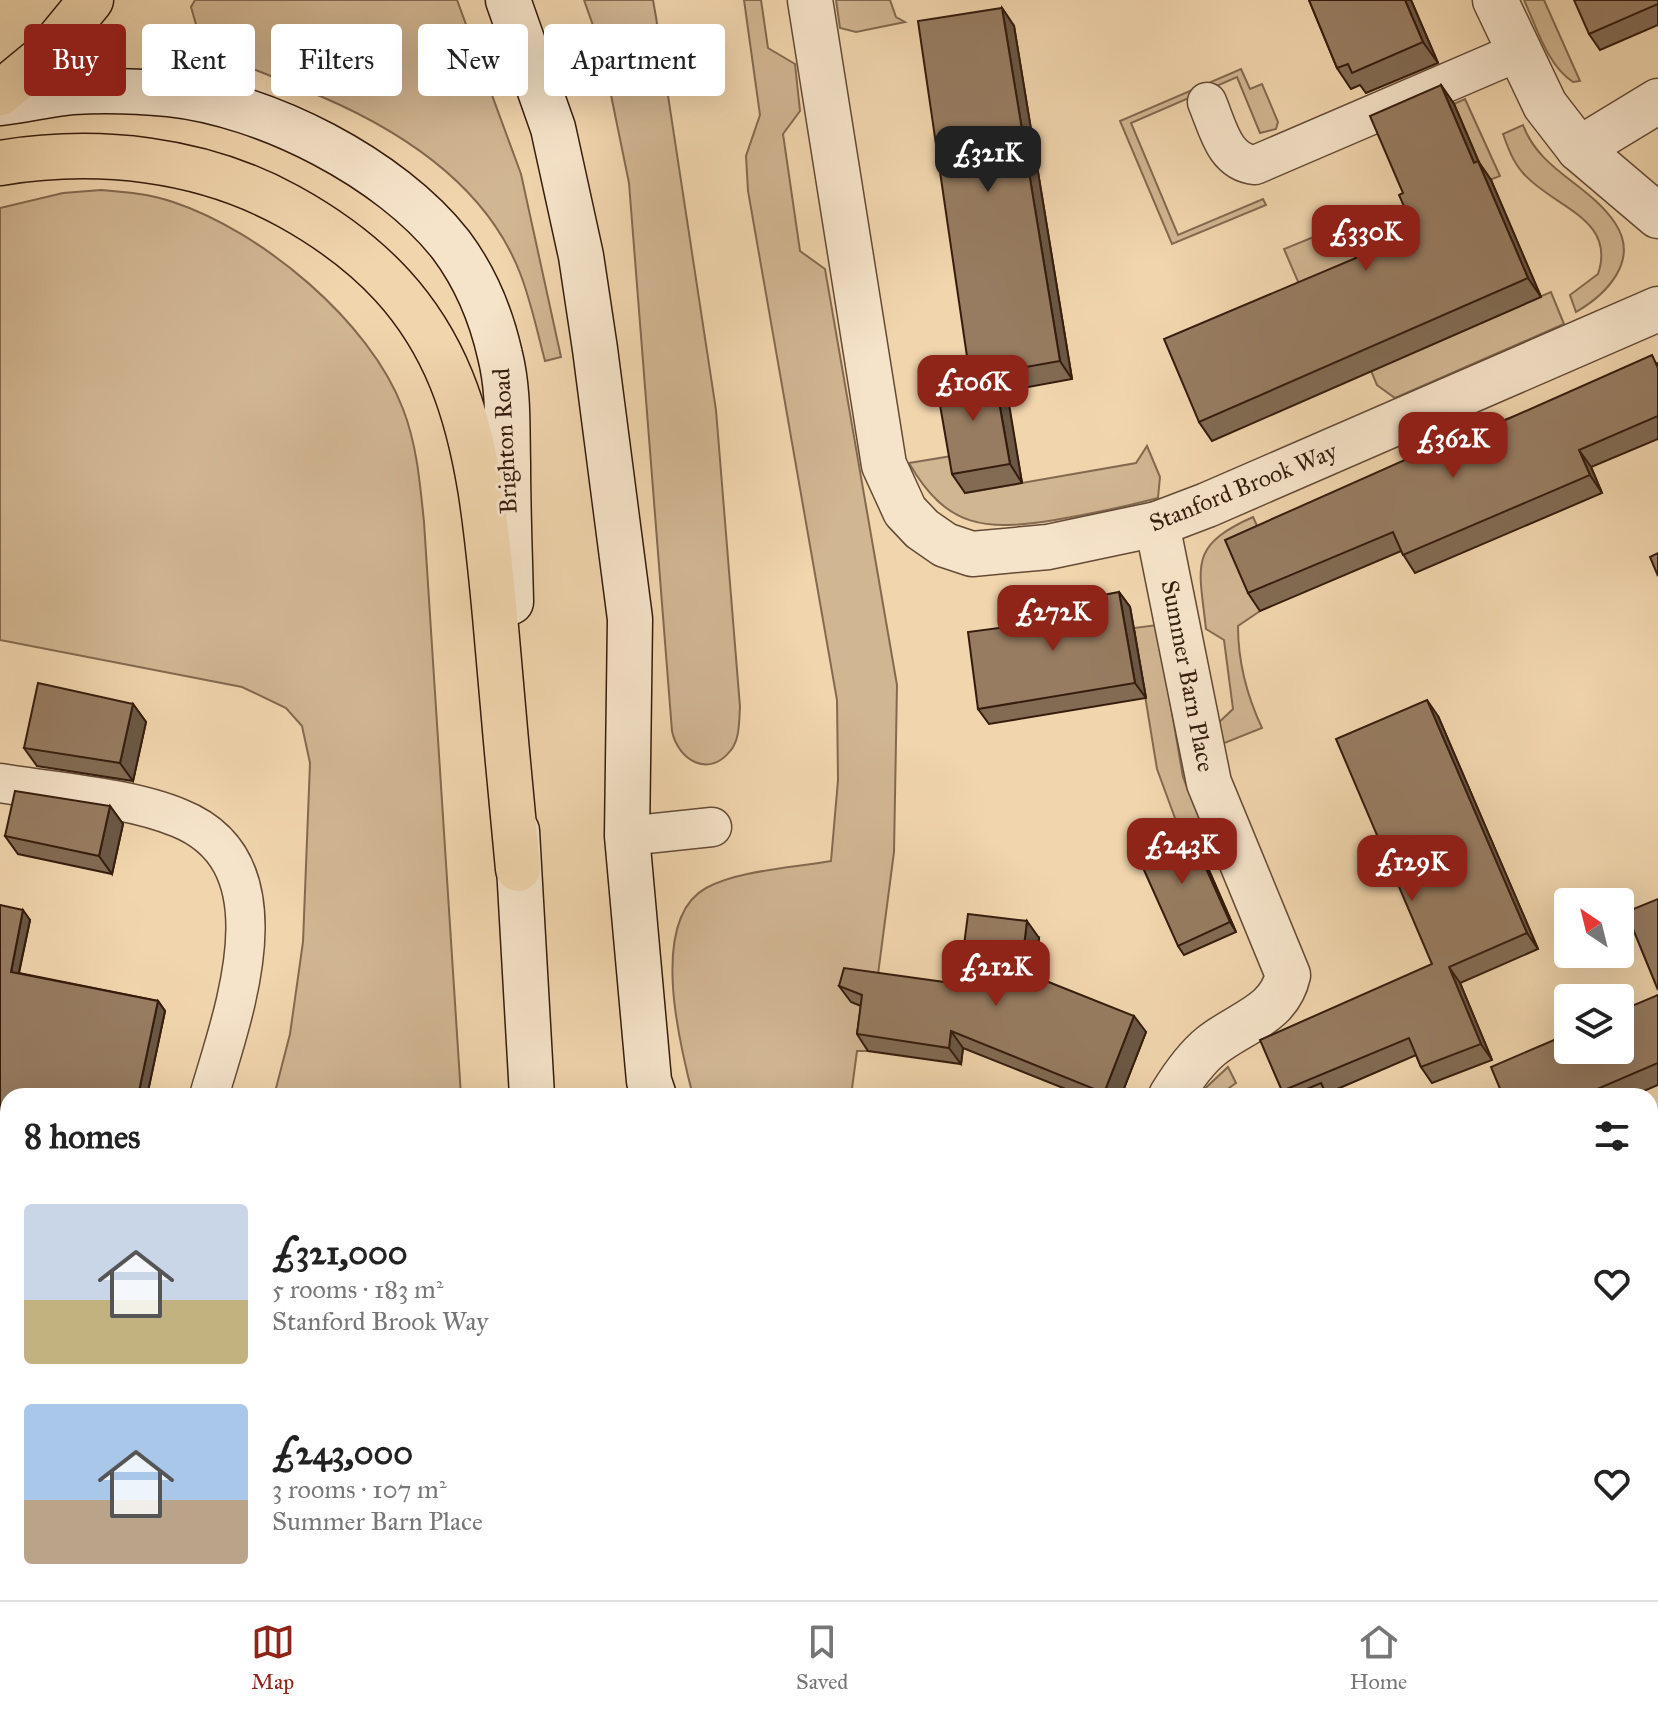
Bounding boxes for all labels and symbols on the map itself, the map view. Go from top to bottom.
pin: £321K [932,126,1044,194]
pin: £330K [1310,205,1422,273]
pin: £106K [917,355,1029,423]
street label: Brighton Road [486,367,524,515]
pin: £362K [1397,412,1509,480]
street label: Stanford Brook Way [1145,435,1342,538]
street label: Summer Barn Place [1155,578,1221,774]
pin: £272K [997,585,1109,653]
pin: £243K [1126,818,1238,886]
pin: £129K [1356,835,1468,903]
north arrow [1554,888,1634,968]
pin: £212K [940,940,1052,1008]

